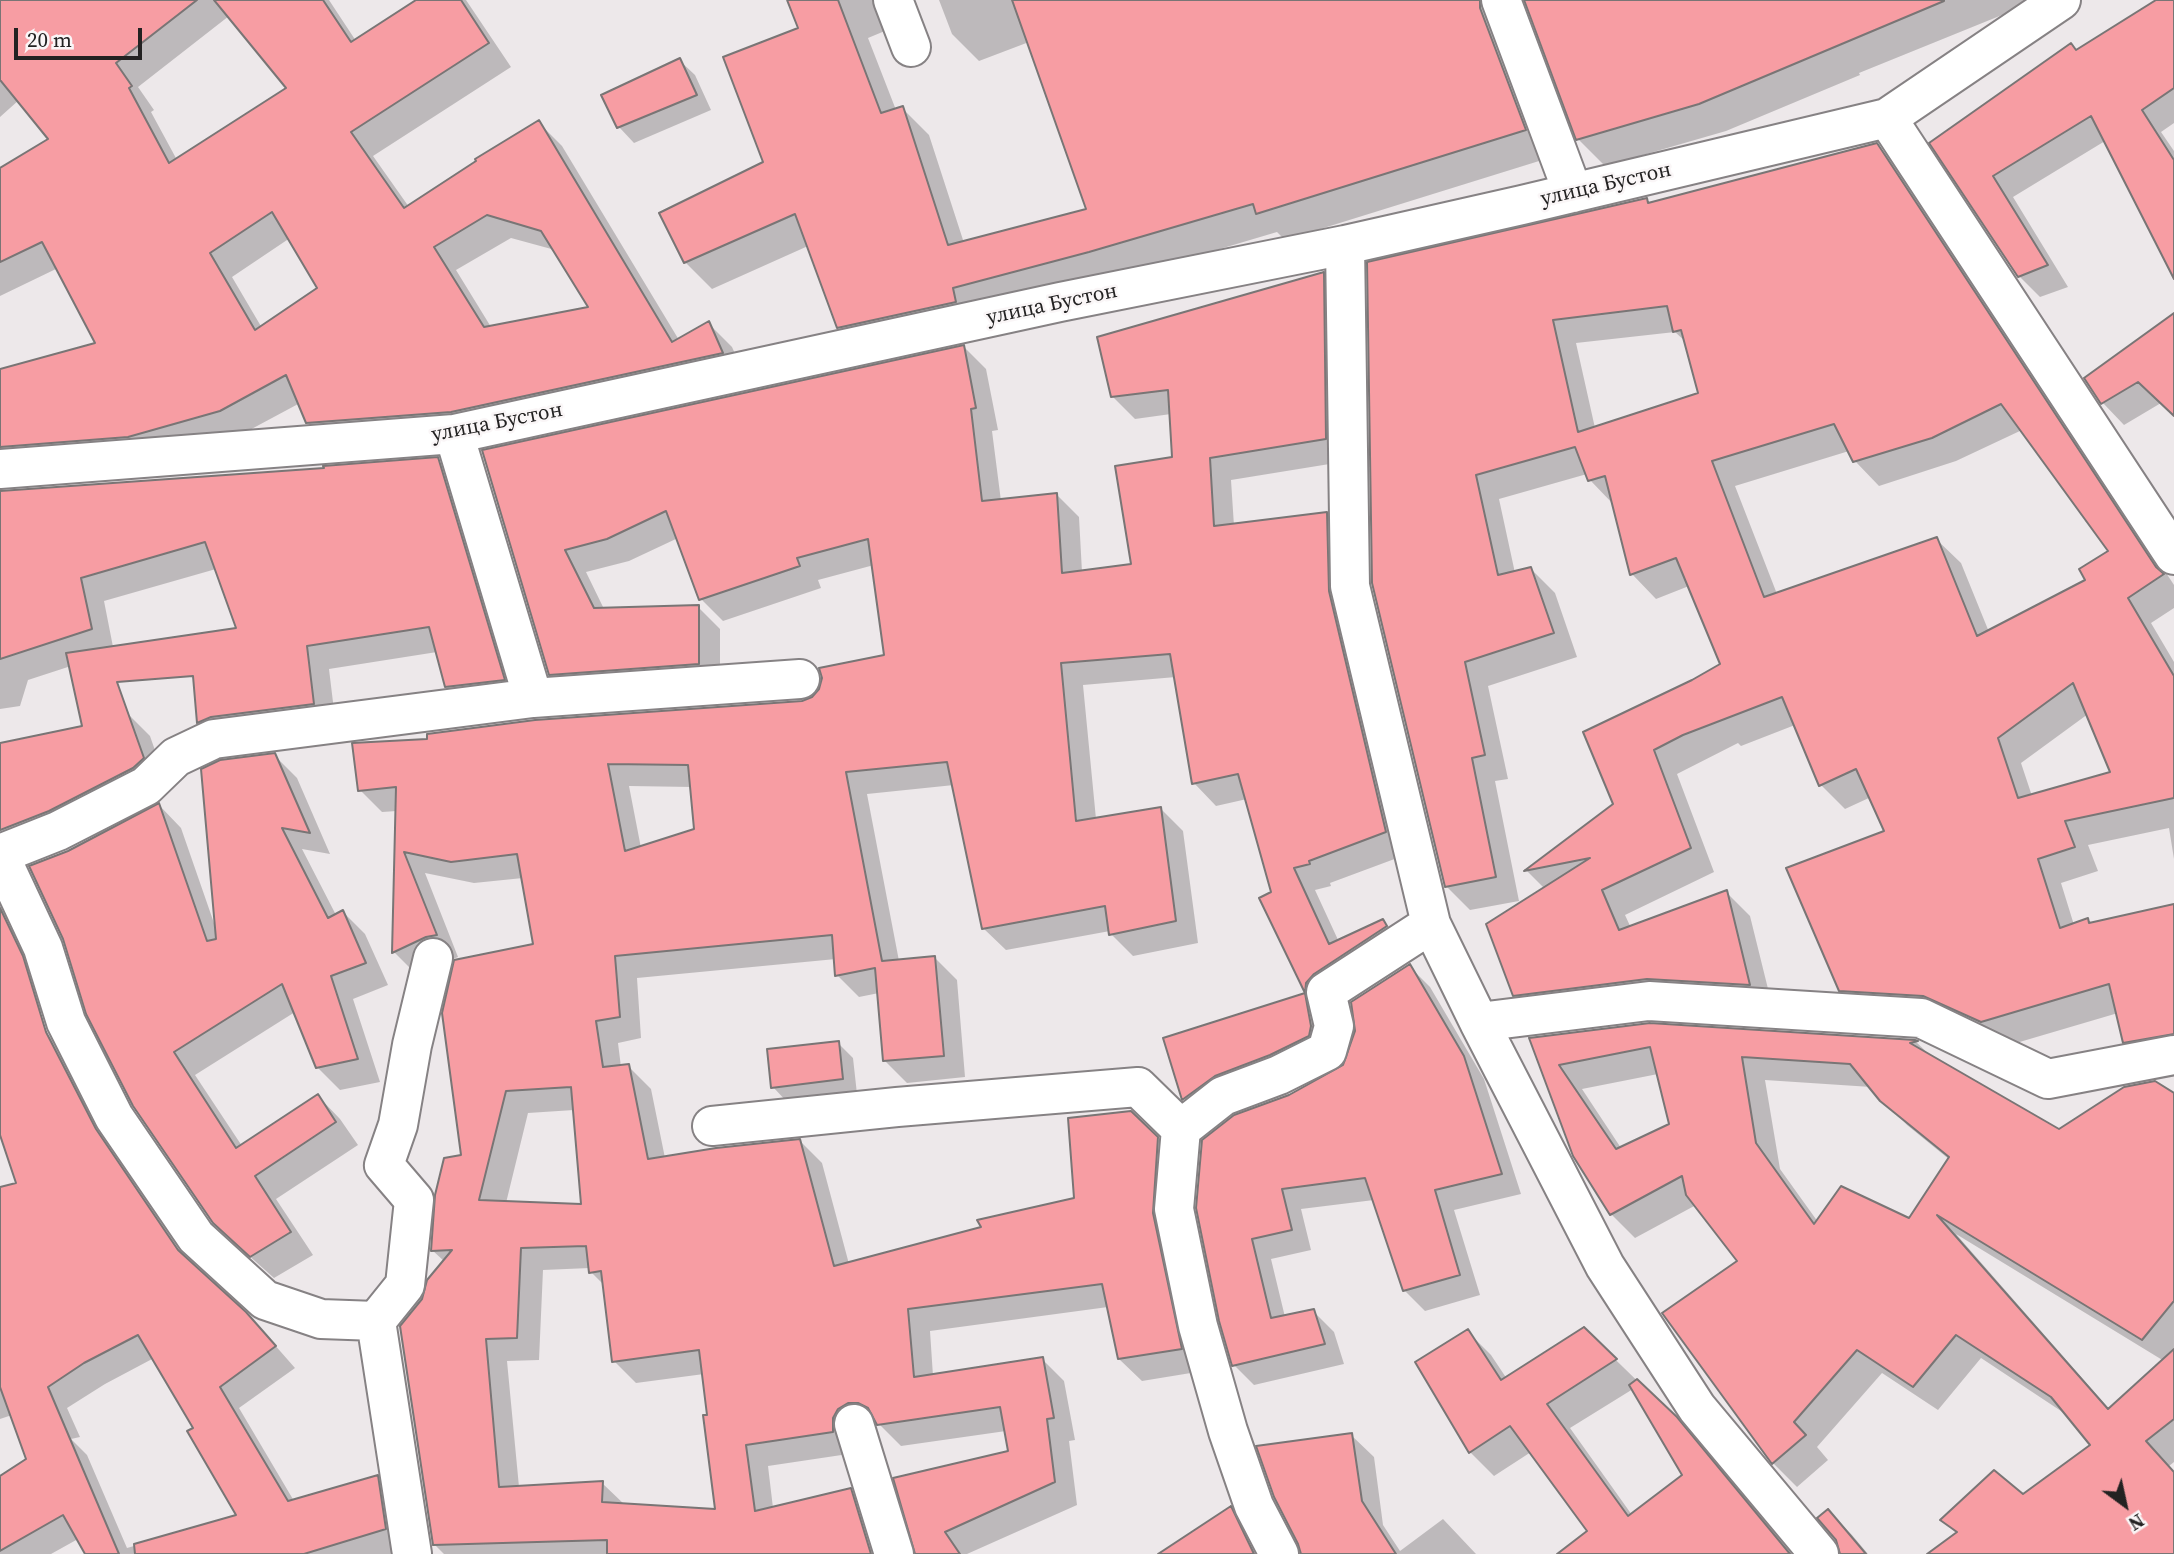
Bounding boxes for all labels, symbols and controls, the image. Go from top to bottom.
scale bar [18,14,145,58]
text: 20 m [27,25,72,54]
street label: улица Бустон [1538,158,1674,212]
street label: улица Бустон [984,279,1120,331]
street label: улица Бустон [429,398,565,448]
north arrow [2090,1470,2160,1540]
text: N [2124,1508,2149,1537]

